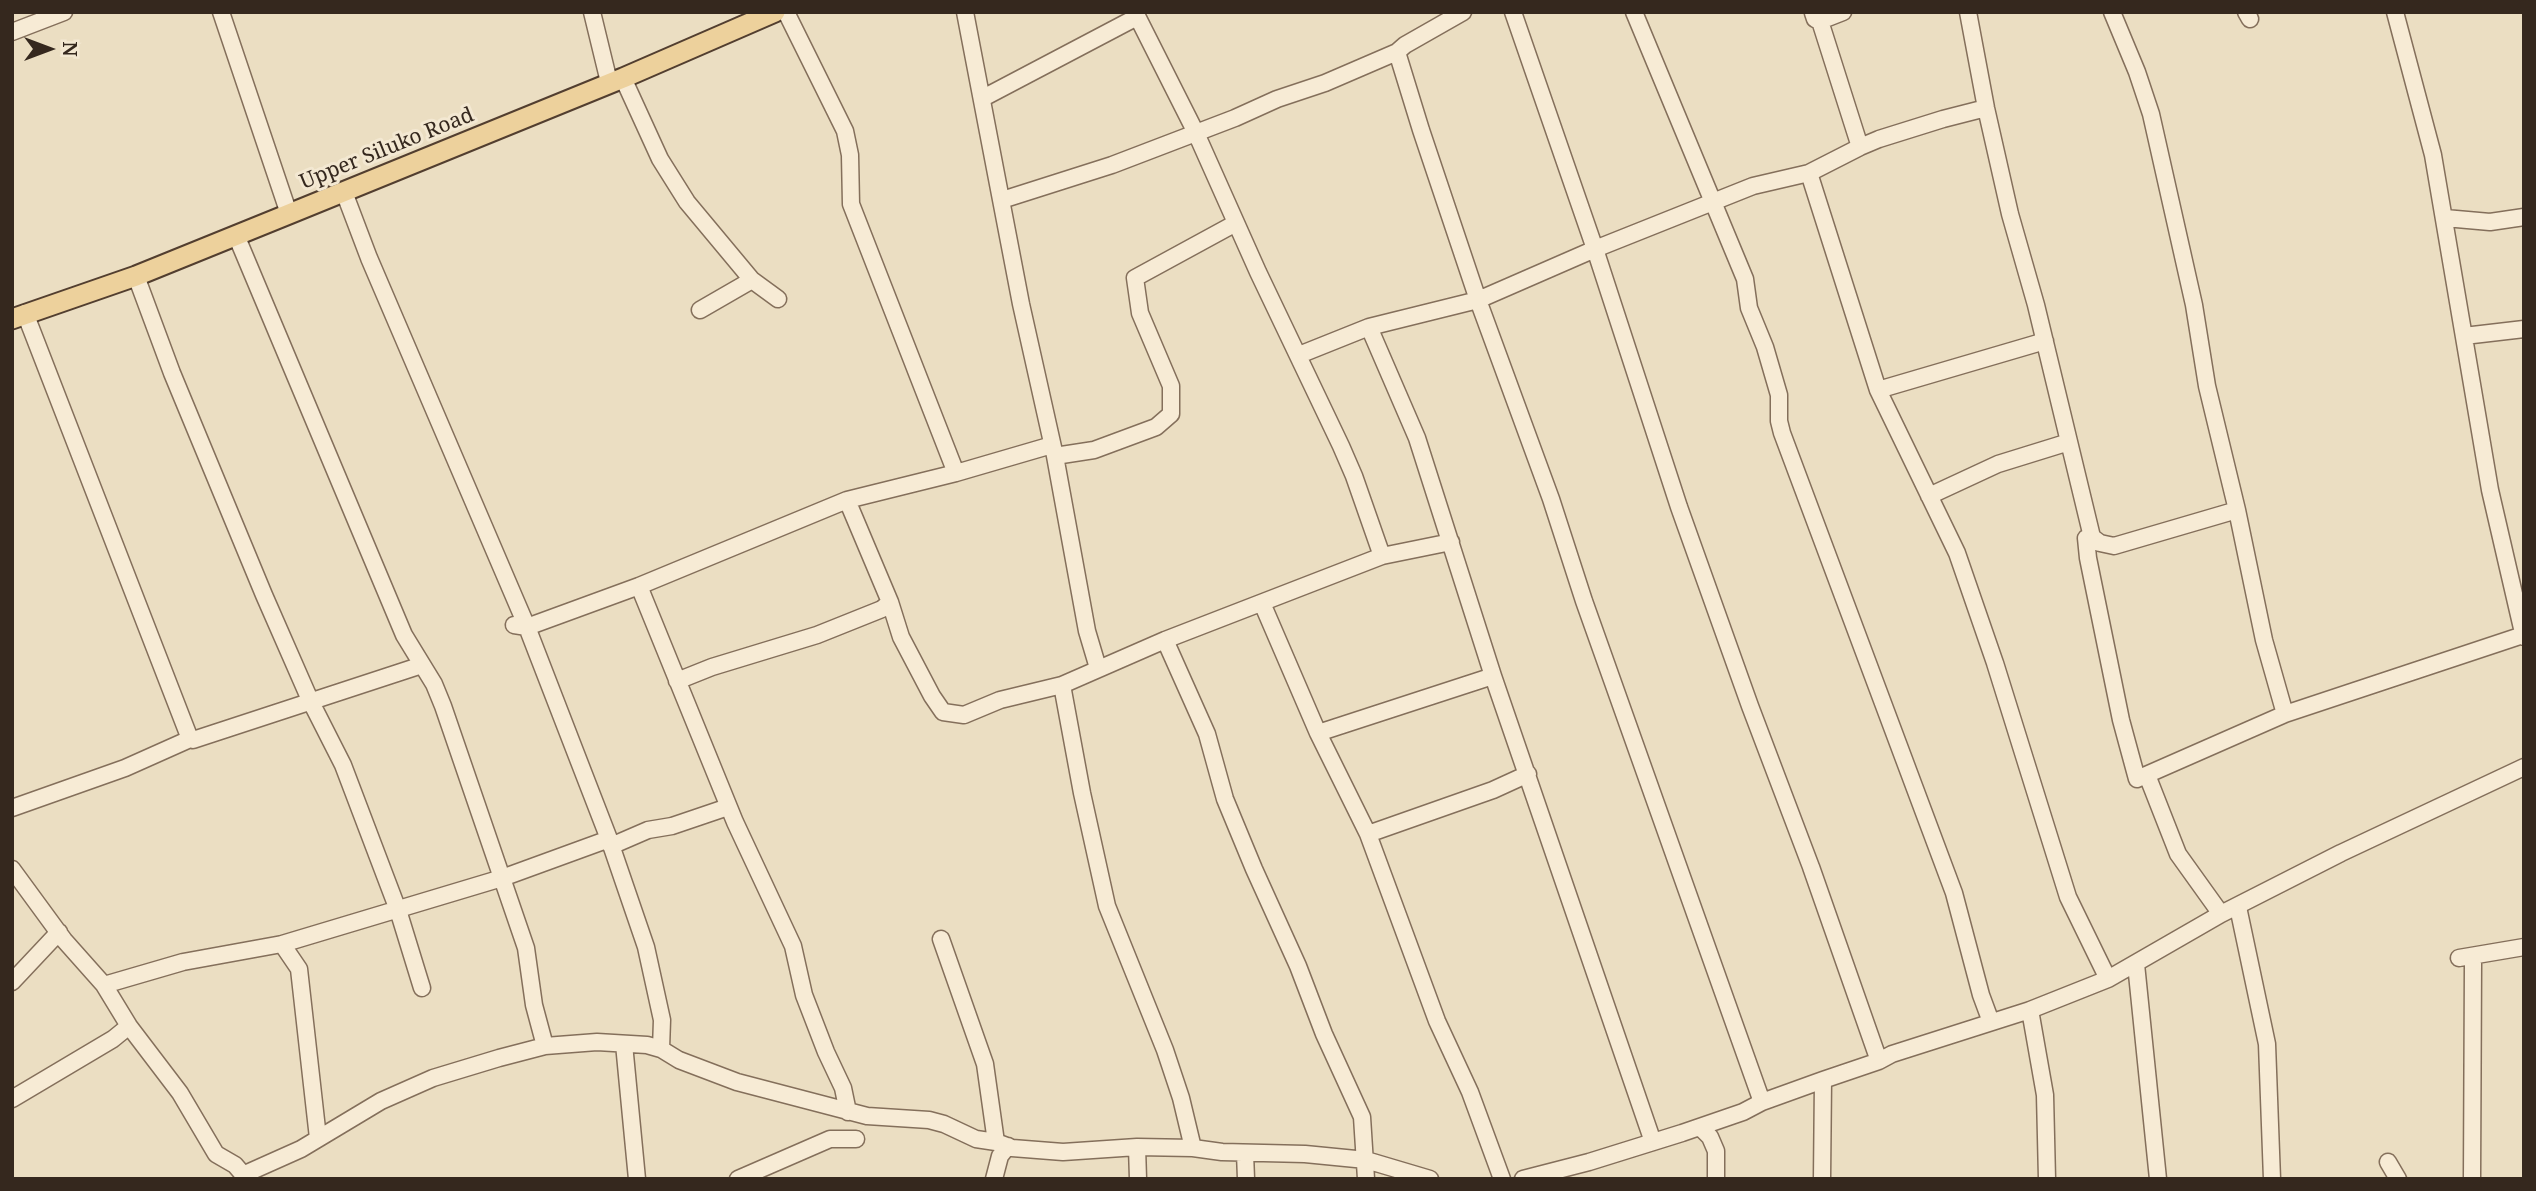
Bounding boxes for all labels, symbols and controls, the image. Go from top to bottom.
north arrow [14,14,84,84]
text: N [57,42,83,56]
street label: Upper Siluko Road [296,103,478,195]

